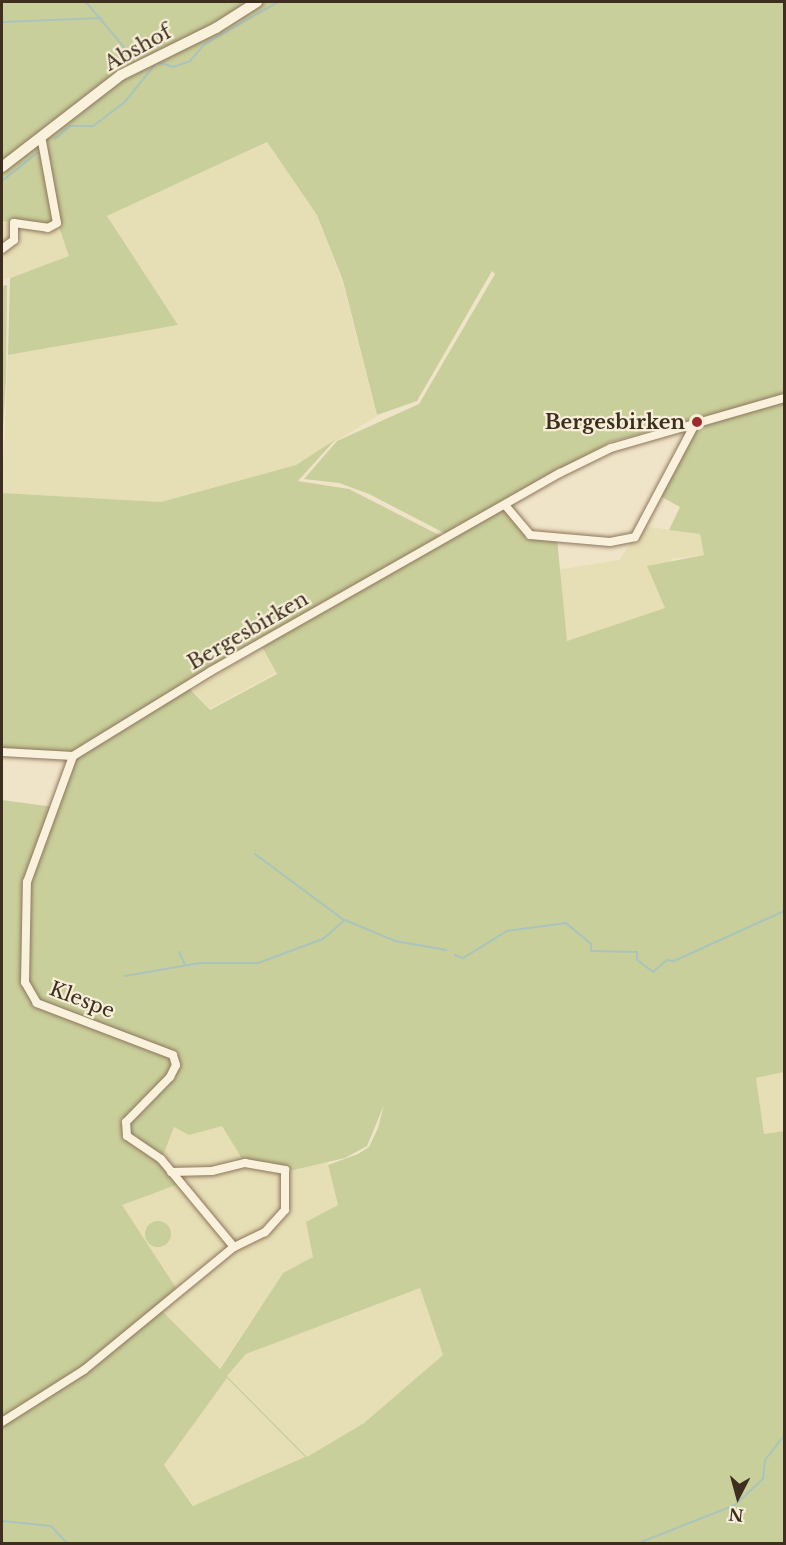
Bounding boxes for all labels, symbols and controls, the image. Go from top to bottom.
street label: Abshof [100,20,176,76]
place label: Bergesbirken [545,410,685,434]
marker: Bergesbirken [690,415,704,429]
street label: Bergesbirken [184,587,312,675]
street label: Klespe [46,977,118,1023]
north arrow [708,1467,768,1527]
text: N [728,1504,745,1526]

